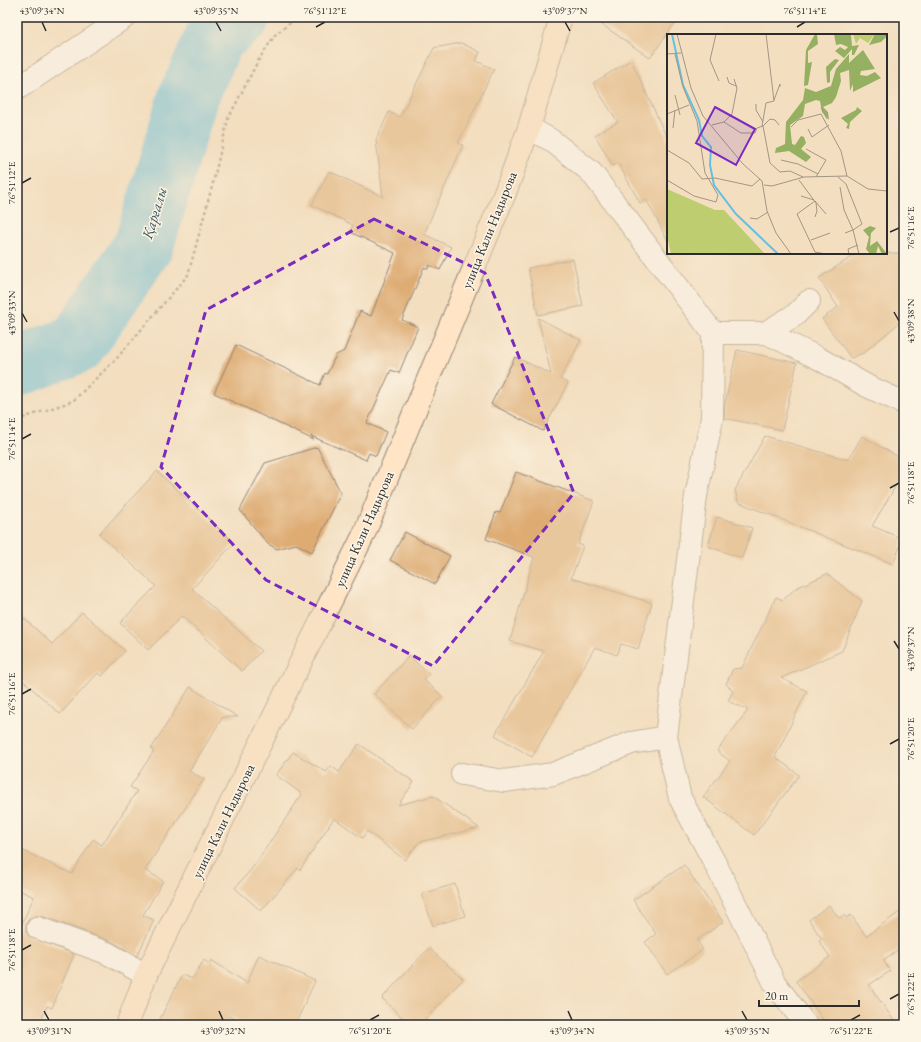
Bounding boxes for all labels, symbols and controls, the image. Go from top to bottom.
text: 43°09'34"N [20,4,65,17]
text: 43°09'35"N [194,4,239,17]
text: 76°51'12"E [304,4,347,17]
text: 43°09'37"N [543,4,588,17]
text: 76°51'14"E [784,4,827,17]
inset map [667,34,887,254]
text: 76°51'12"E [5,161,18,204]
street label: улица Кали Надырова [457,168,521,291]
water label: Қарғалы [137,185,171,242]
text: 76°51'16"E [904,206,917,249]
text: 43°09'33"N [5,290,18,335]
text: 43°09'38"N [904,298,917,343]
text: 76°51'14"E [5,417,18,460]
text: 76°51'18"E [904,461,917,504]
street label: улица Кали Надырова [330,468,398,590]
text: 43°09'37"N [904,626,917,671]
text: 76°51'16"E [5,672,18,715]
text: 76°51'20"E [904,717,917,760]
street label: улица Кали Надырова [188,761,259,881]
text: 76°51'18"E [5,928,18,971]
text: 76°51'22"E [904,972,917,1015]
scale bar [759,982,859,1008]
text: 20 m [765,988,789,1004]
text: 43°09'31"N [27,1024,72,1037]
text: 43°09'32"N [201,1024,246,1037]
text: 76°51'20"E [349,1024,392,1037]
text: 43°09'34"N [550,1024,595,1037]
text: 43°09'35"N [725,1024,770,1037]
text: 76°51'22"E [830,1024,873,1037]

